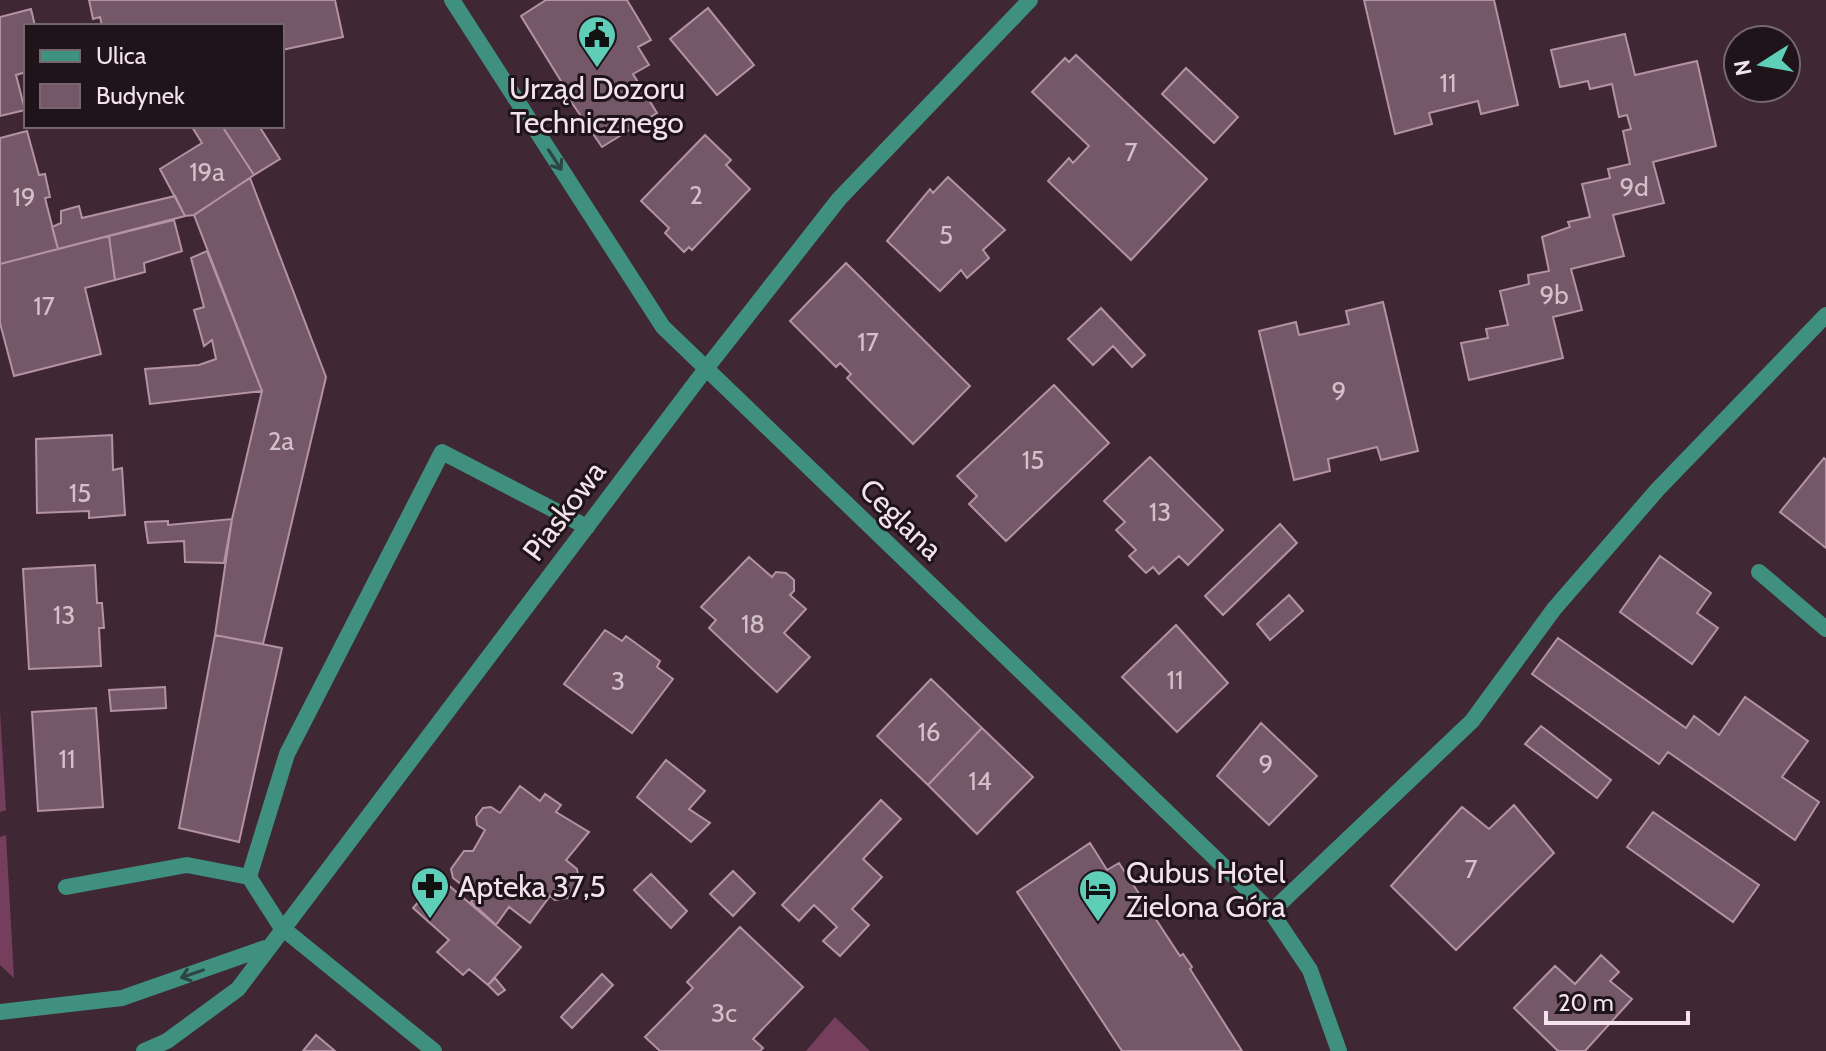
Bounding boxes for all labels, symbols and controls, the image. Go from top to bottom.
public building icon: Urząd Dozoru Technicznego [576,14,618,69]
legend [24,24,284,128]
north arrow [1722,24,1802,104]
text: Ulica [96,41,147,70]
text: N [1728,58,1758,78]
house number: 11 [1440,67,1456,99]
place label: Urząd Dozoru Technicznego [509,70,685,141]
text: Budynek [96,81,185,110]
house number: 7 [1124,136,1138,168]
one-way arrow [547,148,564,170]
house number: 19a [189,156,225,188]
house number: 9d [1619,171,1649,203]
house number: 2 [689,179,703,211]
house number: 19 [12,181,36,213]
house number: 5 [939,219,953,251]
house number: 9b [1539,279,1569,311]
house number: 17 [33,290,55,322]
house number: 17 [857,326,879,358]
house number: 9 [1332,375,1346,407]
house number: 2a [268,425,295,457]
house number: 15 [1022,444,1044,476]
street label: Piaskowa [515,453,614,568]
street label: Ceglana [852,471,951,568]
house number: 15 [69,477,91,509]
house number: 13 [1149,496,1171,528]
house number: 13 [53,599,75,631]
house number: 18 [741,608,765,640]
house number: 11 [1167,664,1183,696]
house number: 3 [611,665,625,697]
house number: 16 [917,716,941,748]
house number: 11 [59,743,75,775]
house number: 9 [1259,748,1273,780]
house number: 14 [968,765,992,797]
house number: 7 [1464,853,1478,885]
place label: Qubus Hotel Zielona Góra [1126,854,1286,925]
pharmacy icon: Apteka 37,5 [409,865,451,920]
place label: Apteka 37,5 [458,868,606,905]
hotel icon: Qubus Hotel Zielona Góra [1077,868,1119,923]
one-way arrow [180,968,204,982]
scale bar [1546,975,1688,1025]
text: 20 m [1558,988,1614,1017]
house number: 3c [711,997,737,1029]

